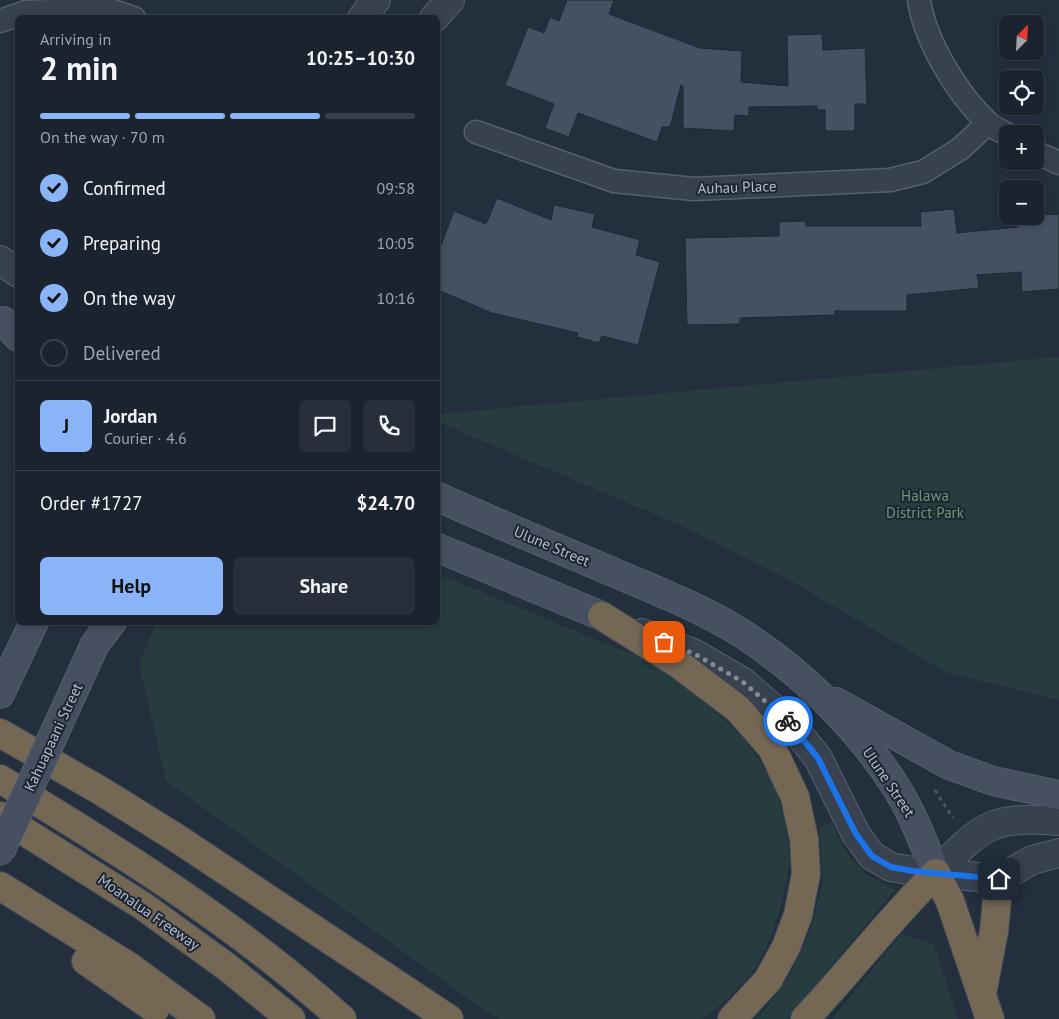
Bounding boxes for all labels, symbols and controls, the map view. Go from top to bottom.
north arrow [999,15,1044,60]
map controls [999,15,1044,225]
text: Arriving in [40,29,111,49]
text: 10:25–10:30 [306,46,415,70]
text: 2 min [40,47,118,89]
button: locate [999,70,1044,115]
button: + [999,125,1044,170]
text: On the way · 70 m [40,127,165,147]
icon: check [40,174,68,202]
text: Confirmed [83,176,166,200]
street label: Auhau Place [697,176,777,198]
text: 09:58 [377,178,415,198]
button: − [999,180,1044,225]
icon: check [40,229,68,257]
text: Preparing [83,231,161,255]
text: 10:05 [377,233,415,253]
icon: check [40,284,68,312]
text: On the way [83,286,175,310]
text: 10:16 [377,288,415,308]
text: Delivered [83,341,161,365]
button: chat [299,400,351,452]
button: phone [363,400,415,452]
text: Jordan [104,404,157,428]
text: J [63,414,69,438]
text: Courier · 4.6 [104,428,187,448]
park label: Halawa District Park [886,486,965,522]
text: Order #1727 [40,491,143,515]
text: $24.70 [356,491,415,515]
street label: Ulune Street [511,522,593,570]
button: Help [40,557,223,615]
button: Share [233,557,415,615]
pin [643,621,685,663]
icon: bag [650,628,678,656]
street label: Kahuapaani Street [20,680,86,794]
courier [763,696,813,746]
icon: bike [774,707,802,735]
street label: Ulune Street [859,743,919,821]
pin [978,858,1020,900]
icon: home [985,865,1013,893]
street label: Moanalua Freeway [94,870,204,954]

